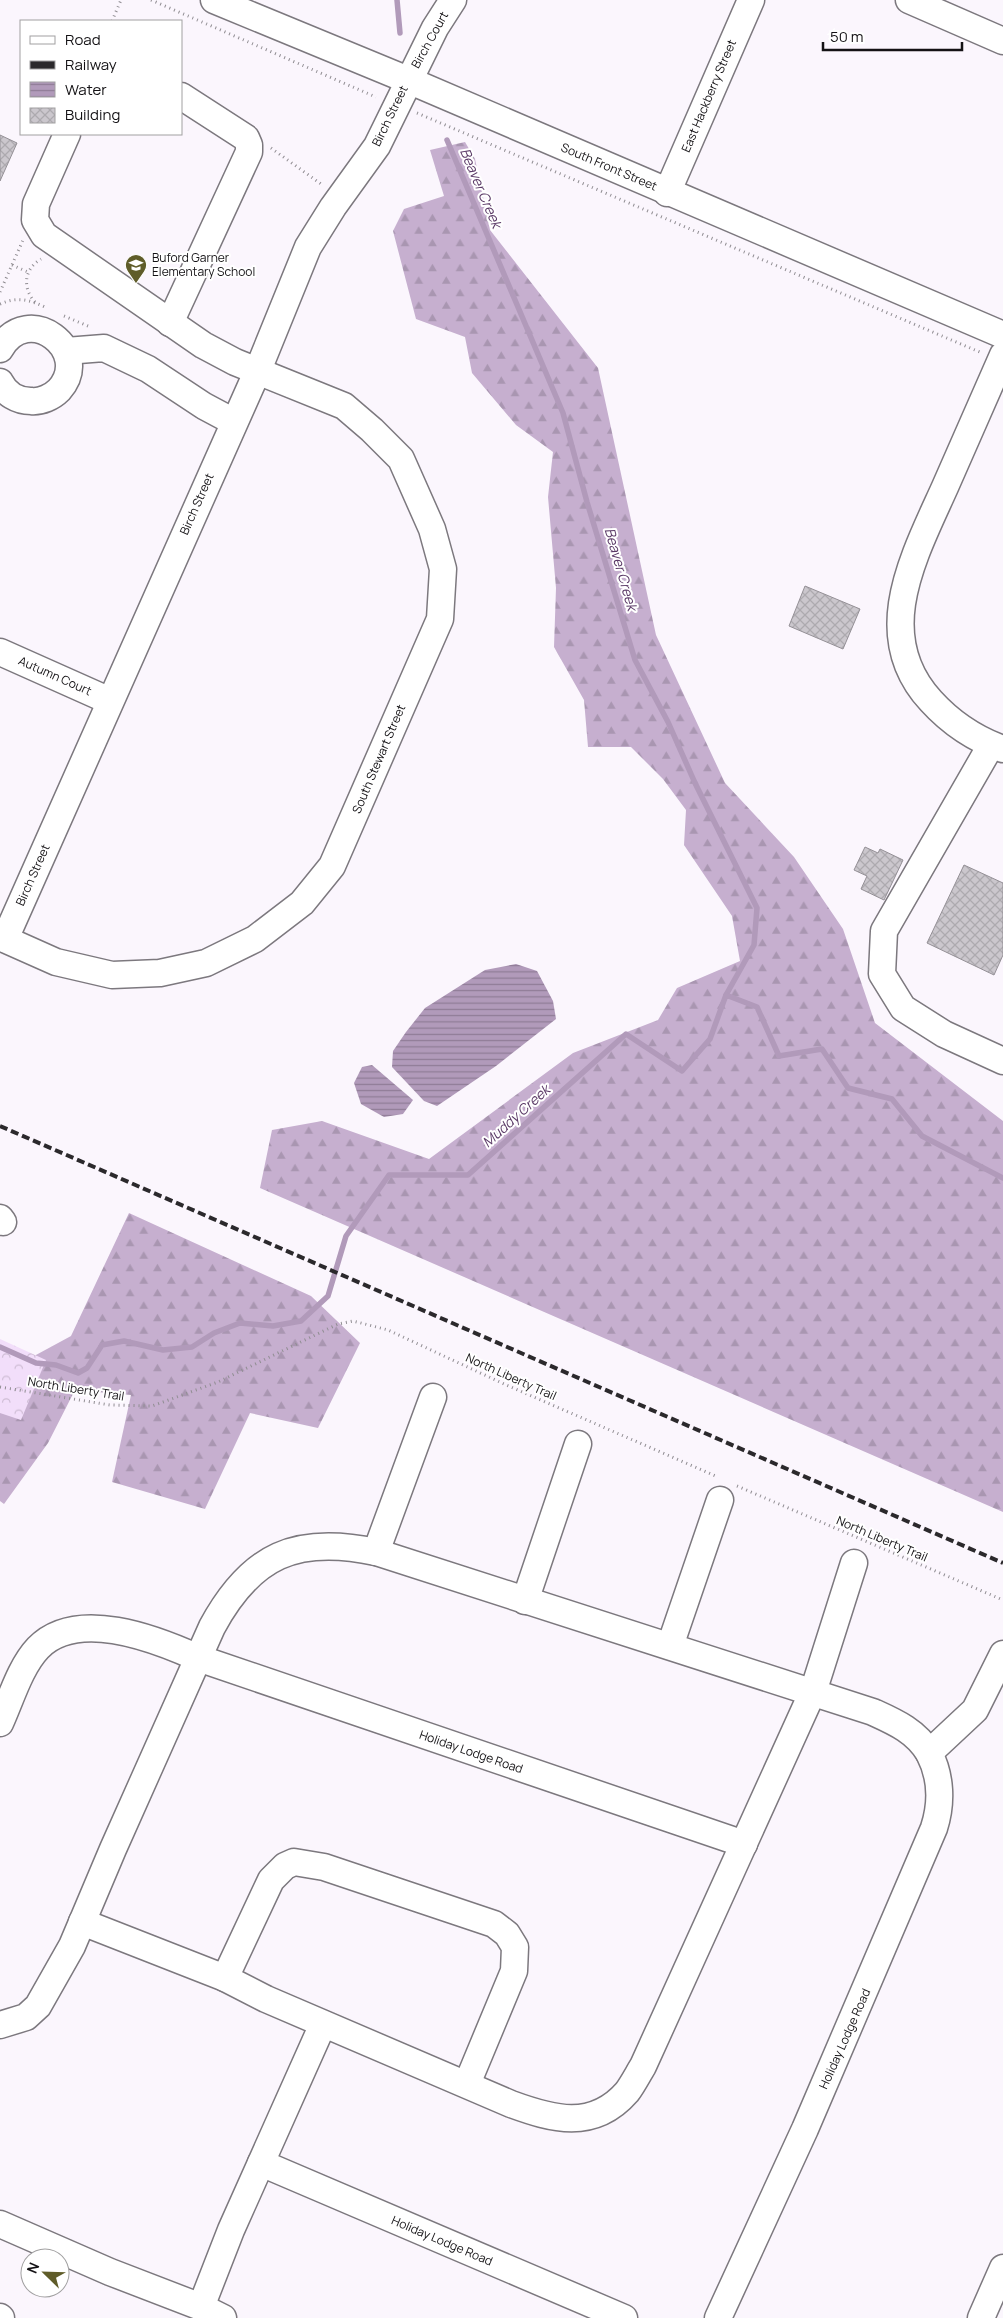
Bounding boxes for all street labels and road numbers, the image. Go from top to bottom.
street label: Birch Court [407,8,452,71]
street label: East Hackberry Street [677,37,740,155]
street label: Birch Street [367,82,412,149]
street label: South Front Street [559,139,660,195]
street label: Birch Street [175,470,218,537]
street label: Autumn Court [16,652,95,699]
street label: South Stewart Street [348,701,409,816]
street label: Birch Street [11,841,54,908]
street label: North Liberty Trail [463,1349,559,1404]
street label: North Liberty Trail [27,1372,126,1405]
street label: North Liberty Trail [834,1512,930,1565]
street label: Holiday Lodge Road [417,1726,525,1777]
street label: Holiday Lodge Road [815,1986,874,2092]
street label: Holiday Lodge Road [389,2212,495,2270]

